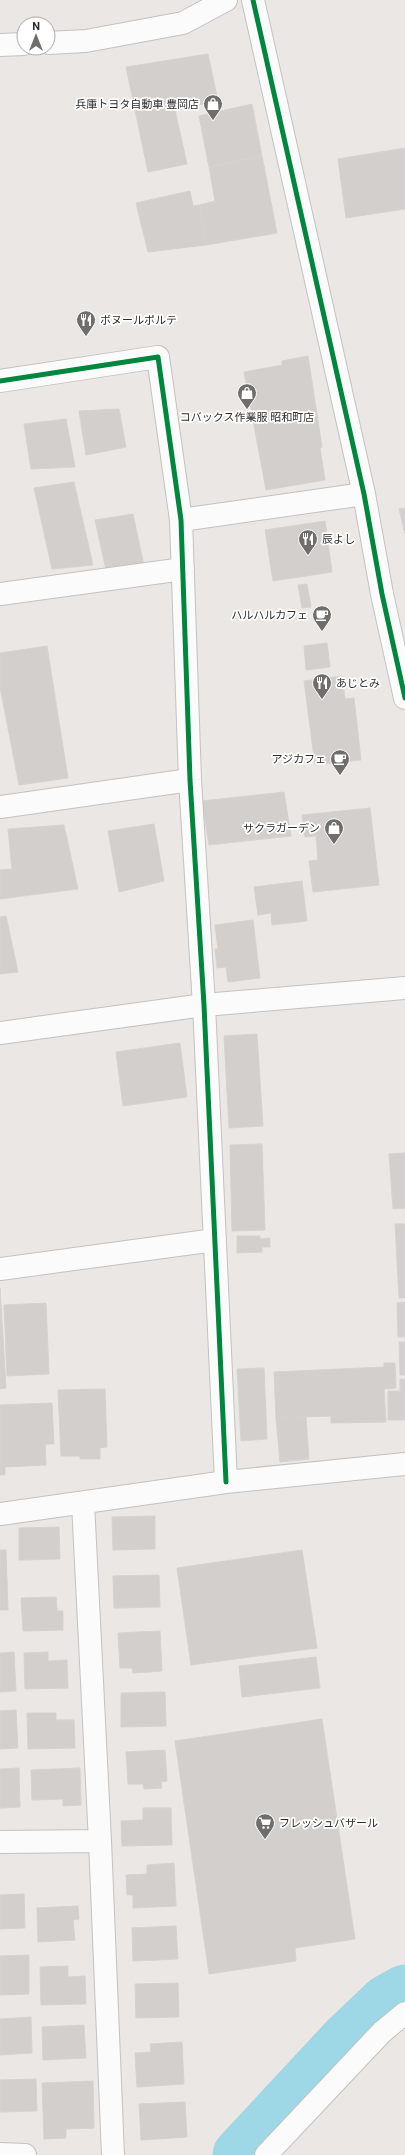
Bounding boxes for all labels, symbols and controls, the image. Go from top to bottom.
north arrow [16,16,56,56]
text: N [32,20,40,33]
shop icon: 兵庫トヨタ自動車 豊岡店 [202,93,224,121]
place label: 兵庫トヨタ自動車 豊岡店 [75,98,199,111]
restaurant icon: ボヌールポルテ [75,309,97,337]
place label: ボヌールポルテ [100,314,177,327]
shop icon: コバックス作業服 昭和町店 [236,382,258,410]
place label: コバックス作業服 昭和町店 [180,411,314,424]
restaurant icon: 辰よし [297,528,319,556]
place label: 辰よし [322,533,355,546]
cafe icon: ハルハルカフェ [311,604,333,632]
place label: ハルハルカフェ [231,609,308,622]
restaurant icon: あじとみ [311,672,333,700]
place label: あじとみ [336,677,380,690]
cafe icon: アジカフェ [329,748,351,776]
place label: アジカフェ [271,753,326,766]
shop icon: サクラガーデン [323,817,345,845]
place label: サクラガーデン [243,822,320,835]
supermarket icon: フレッシュバザール [254,1812,276,1840]
place label: フレッシュバザール [279,1817,378,1830]

